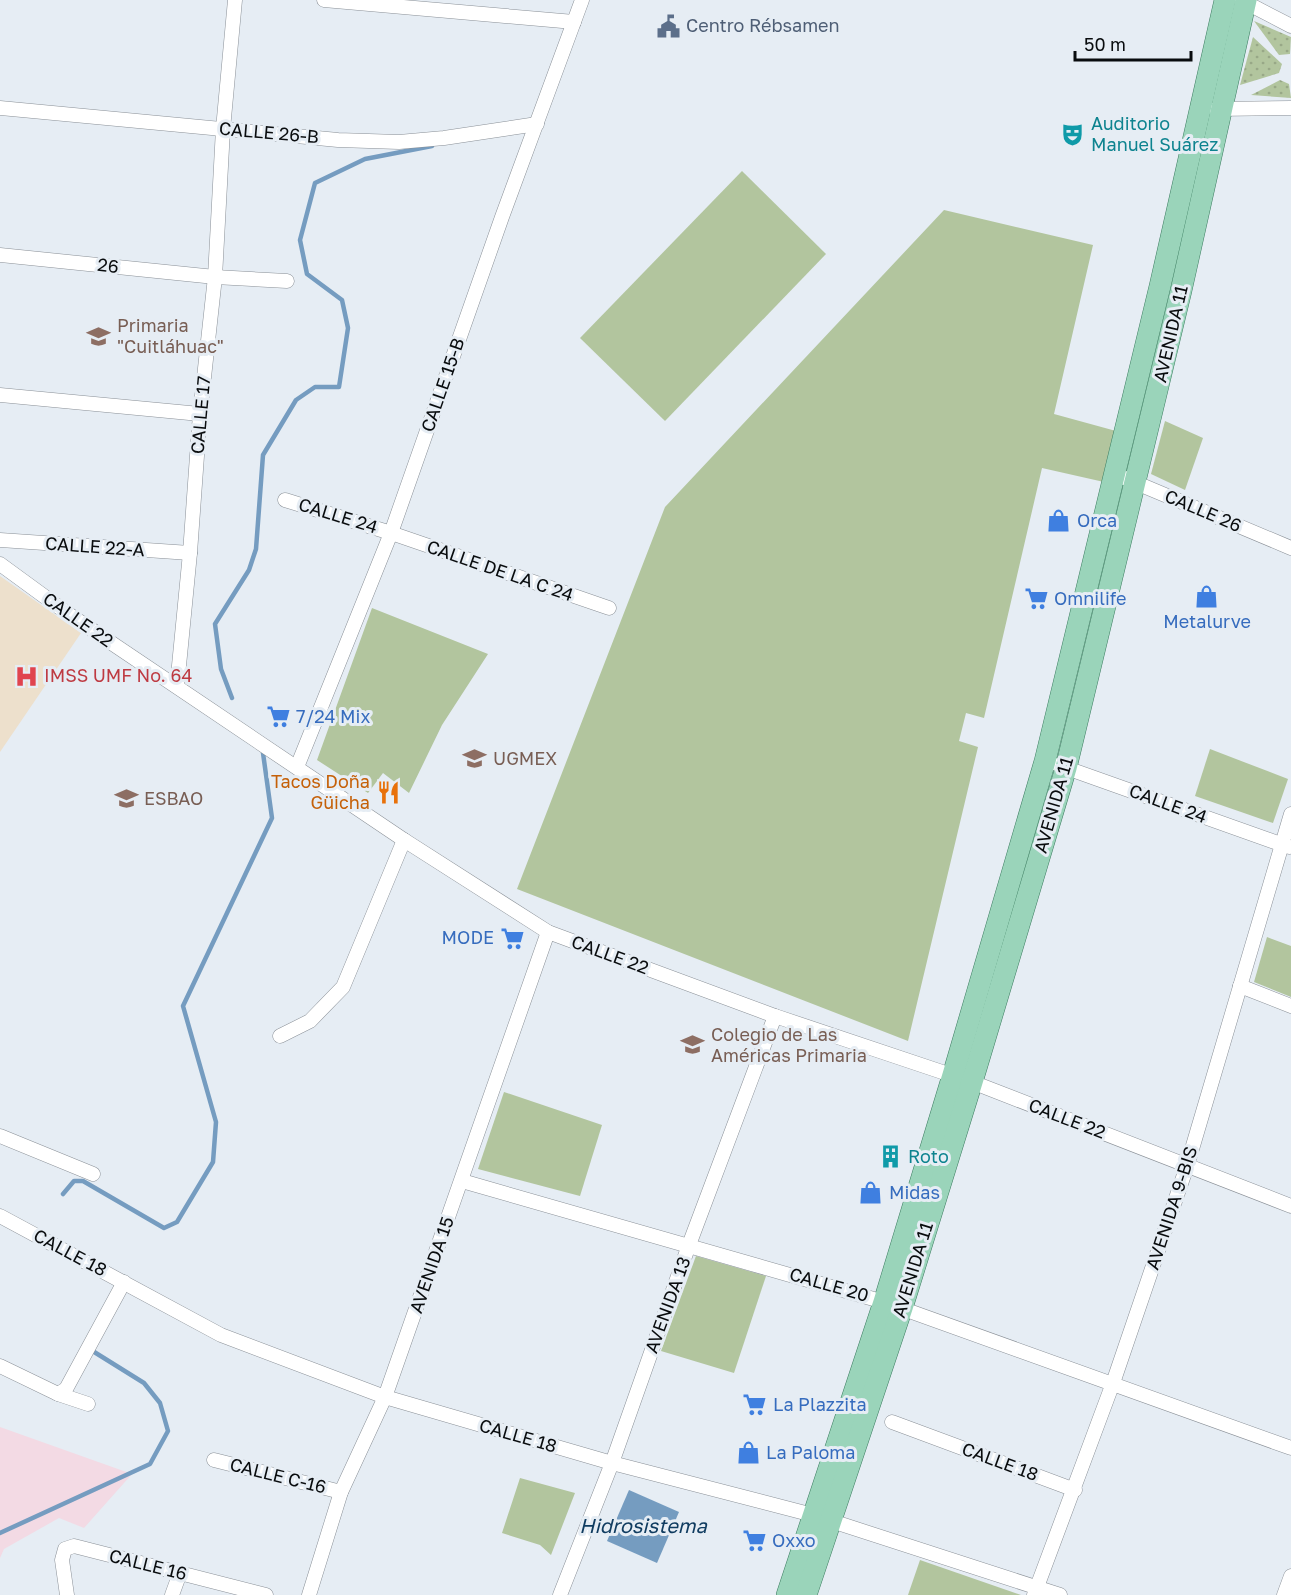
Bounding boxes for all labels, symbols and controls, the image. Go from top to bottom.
public building icon: Centro Rébsamen [655,13,681,39]
place label: Centro Rébsamen [686,14,840,36]
scale bar [1075,24,1190,62]
text: 50 m [1084,33,1126,55]
place label: Auditorio Manuel Suárez [1091,112,1218,155]
street label: CALLE 26-B [218,117,320,147]
theatre icon: Auditorio Manuel Suárez [1060,121,1086,147]
street label: 26 [96,253,120,277]
street label: AVENIDA 11 [1148,283,1192,385]
place label: Primaria "Cuitláhuac" [117,314,224,357]
school or university icon: Primaria "Cuitláhuac" [86,323,112,349]
street label: CALLE 15-B [416,335,468,435]
street label: CALLE 17 [186,375,214,455]
street label: CALLE 26 [1162,484,1245,536]
street label: CALLE 24 [296,493,380,537]
shop icon: Orca [1046,508,1072,534]
place label: Orca [1077,509,1117,531]
street label: CALLE 22-A [45,532,146,560]
street label: CALLE DE LA C 24 [424,535,577,605]
shop icon: Metalurve [1194,583,1220,609]
supermarket icon: Omnilife [1023,586,1049,612]
street label: CALLE 22 [39,587,118,651]
place label: Omnilife [1054,587,1127,609]
place label: Metalurve [1163,610,1251,632]
hospital icon: IMSS UMF No. 64 [13,663,39,689]
place label: IMSS UMF No. 64 [44,664,192,686]
supermarket icon: 7/24 Mix [265,704,291,730]
place label: 7/24 Mix [296,705,370,727]
school or university icon: UGMEX [462,746,488,772]
place label: UGMEX [493,747,557,769]
street label: AVENIDA 11 [1029,754,1077,855]
place label: Tacos Doña Güicha [271,770,370,813]
restaurant icon: Tacos Doña Güicha [375,779,401,805]
street label: CALLE 24 [1126,779,1210,827]
school or university icon: ESBAO [113,786,139,812]
place label: ESBAO [144,787,203,809]
supermarket icon: MODE [499,925,525,951]
place label: MODE [442,926,494,948]
street label: CALLE 22 [569,930,652,978]
place label: Colegio de Las Américas Primaria [711,1023,867,1066]
school or university icon: Colegio de Las Américas Primaria [680,1032,706,1058]
street label: CALLE 22 [1026,1093,1109,1143]
street label: AVENIDA 9-BIS [1141,1143,1201,1272]
building icon: Roto [877,1144,903,1170]
place label: Roto [908,1145,949,1167]
shop icon: Midas [858,1180,884,1206]
place label: Midas [889,1181,940,1203]
street label: AVENIDA 15 [404,1213,458,1316]
street label: AVENIDA 11 [887,1219,937,1320]
street label: CALLE 18 [30,1224,111,1281]
street label: AVENIDA 13 [639,1254,695,1356]
street label: CALLE 20 [787,1262,872,1306]
supermarket icon: La Plazzita [742,1392,768,1418]
place label: La Plazzita [773,1393,867,1415]
street label: CALLE 18 [477,1413,560,1457]
street label: CALLE 18 [959,1437,1042,1485]
shop icon: La Paloma [735,1440,761,1466]
place label: La Paloma [766,1441,855,1463]
street label: CALLE C-16 [228,1452,329,1498]
water label: Hidrosistema [579,1513,708,1537]
supermarket icon: Oxxo [741,1528,767,1554]
place label: Oxxo [772,1529,816,1551]
street label: CALLE 16 [107,1544,190,1584]

